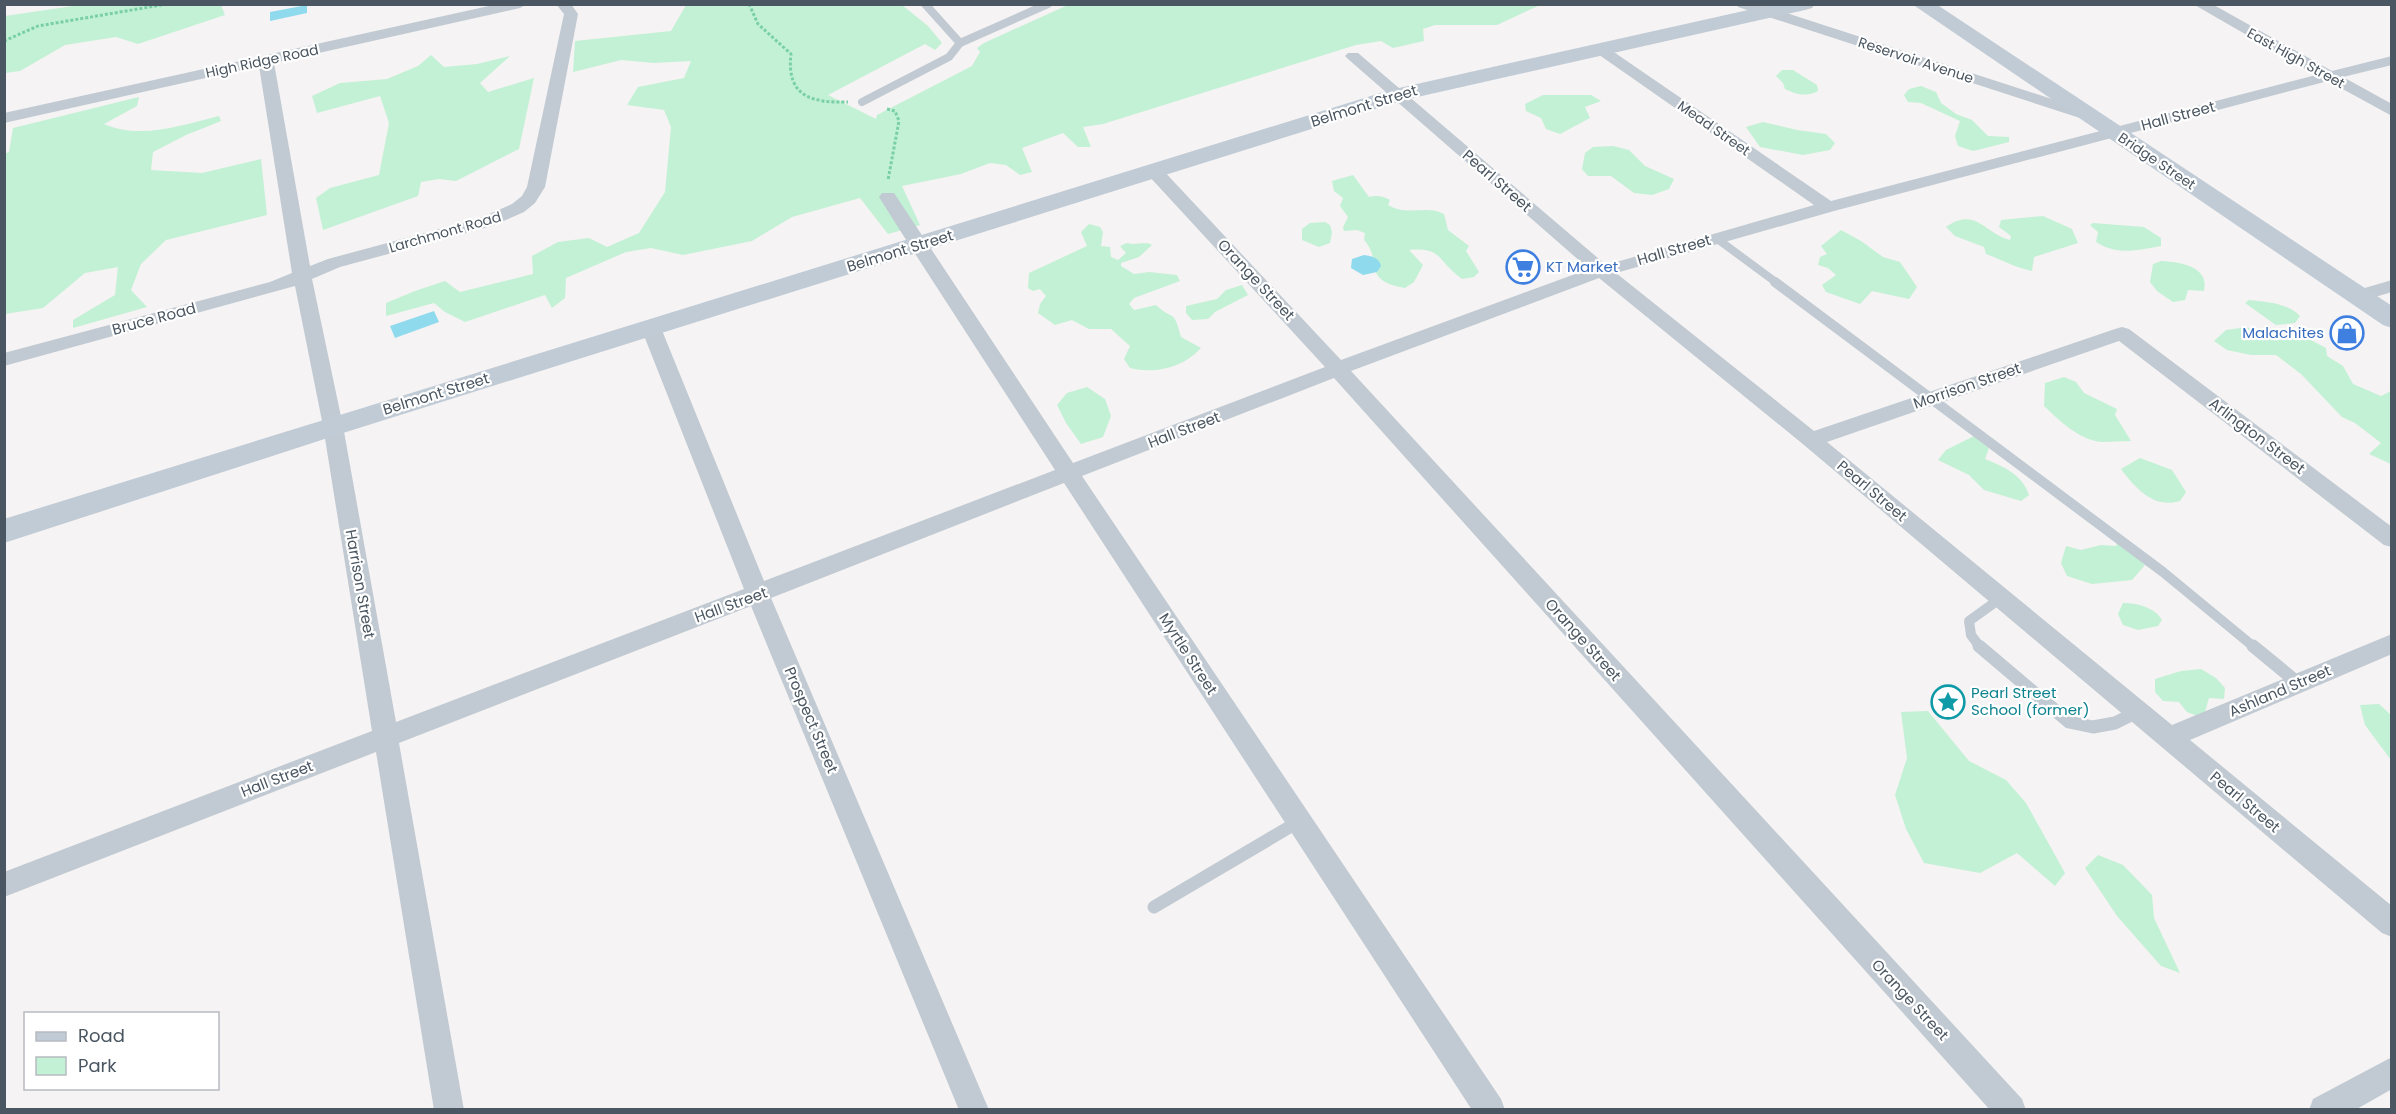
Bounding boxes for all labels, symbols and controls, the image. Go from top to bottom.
street label: East High Street [2243,23,2349,93]
street label: Reservoir Avenue [1856,32,1977,88]
street label: High Ridge Road [204,39,320,83]
street label: Belmont Street [1308,79,1420,132]
street label: Mead Street [1674,96,1754,160]
street label: Hall Street [2139,96,2217,135]
street label: Bridge Street [2114,128,2200,194]
street label: Pearl Street [1458,145,1536,217]
street label: Larchmont Road [387,206,503,258]
street label: Belmont Street [844,224,956,277]
street label: Hall Street [1635,229,1713,270]
street label: Orange Street [1213,234,1300,325]
supermarket icon: KT Market [1505,249,1541,285]
place label: KT Market [1546,256,1618,277]
street label: Bruce Road [110,297,198,340]
shop icon: Malachites [2329,315,2365,351]
place label: Malachites [2242,322,2324,343]
street label: Morrison Street [1910,357,2023,414]
street label: Belmont Street [380,367,492,420]
street label: Arlington Street [2205,392,2310,479]
street label: Hall Street [1145,406,1223,453]
street label: Pearl Street [1833,455,1912,526]
street label: Harrison Street [341,528,380,640]
street label: Hall Street [692,582,770,627]
street label: Orange Street [1541,594,1626,686]
street label: Myrtle Street [1154,609,1223,699]
street label: Ashland Street [2226,660,2334,722]
street label: Prospect Street [780,663,843,776]
place label: Pearl Street School (former) [1971,682,2090,720]
place icon: Pearl Street School (former) [1930,684,1966,720]
street label: Hall Street [238,755,316,802]
street label: Pearl Street [2206,766,2285,837]
street label: Orange Street [1867,954,1954,1045]
legend [24,1012,219,1090]
text: Road [78,1023,125,1048]
text: Park [78,1053,117,1078]

